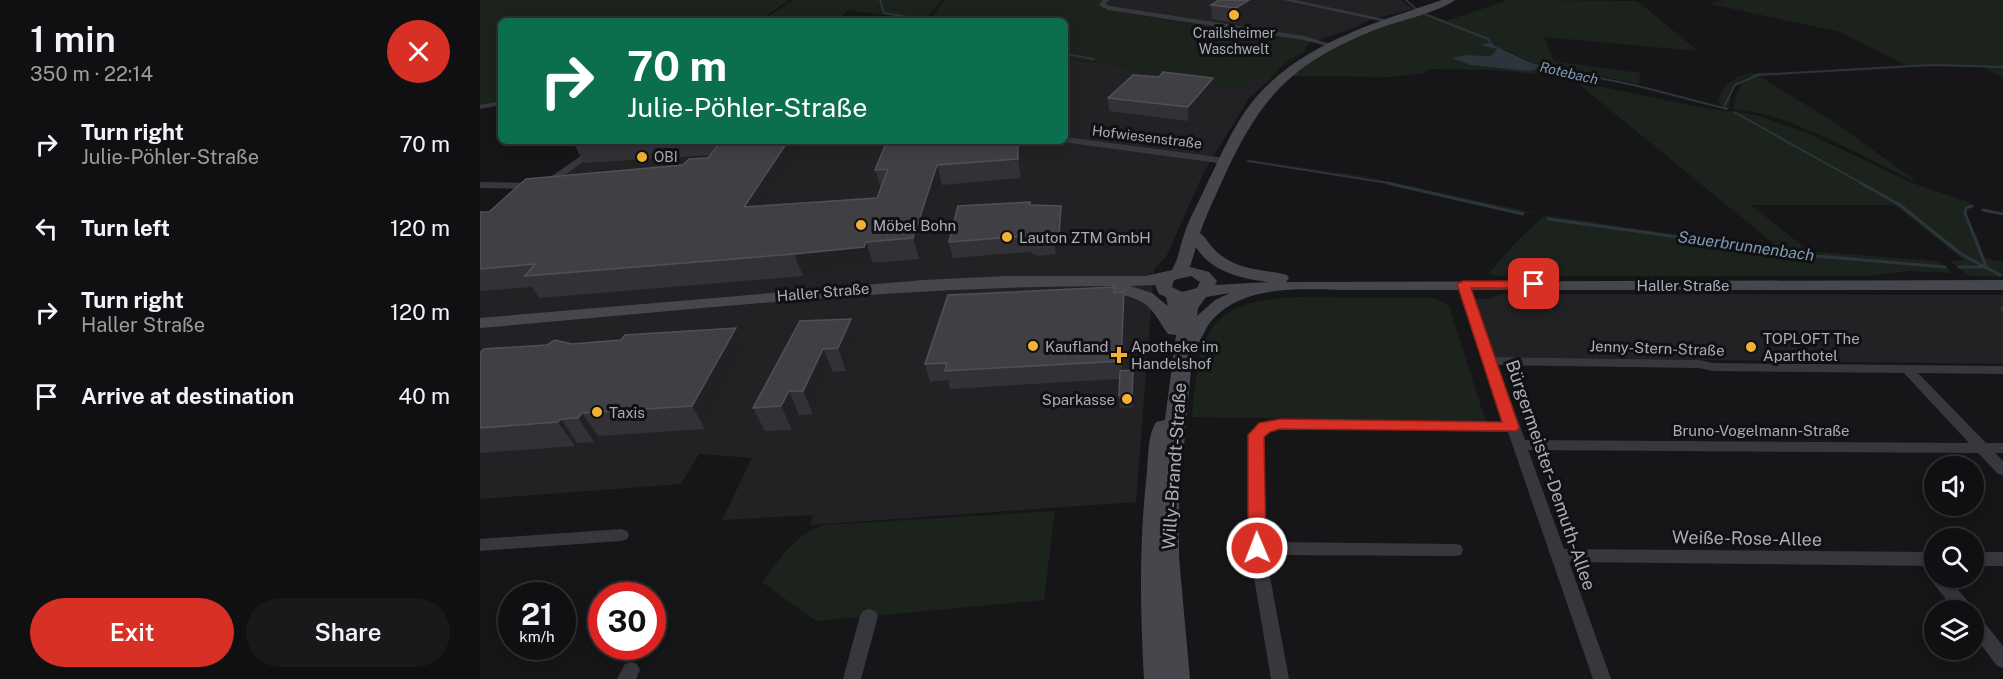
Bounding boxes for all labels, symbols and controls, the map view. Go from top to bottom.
marker: Crailsheimer Waschwelt [1227,8,1241,22]
text: 1 min [30,18,116,60]
button: close [387,20,450,83]
place label: Crailsheimer Waschwelt [1193,25,1275,57]
text: 70 m [627,41,727,90]
icon: right [528,42,606,120]
water label: Rotebach [1538,59,1600,88]
text: 350 m · 22:14 [30,62,153,86]
text: Julie-Pöhler-Straße [627,91,868,123]
text: Turn right [81,119,184,145]
street label: Hofwiesenstraße [1091,122,1203,152]
icon: right [30,128,63,161]
text: 70 m [399,131,450,157]
text: Julie-Pöhler-Straße [81,145,259,169]
place label: OBI [654,149,678,165]
marker: OBI [635,150,649,164]
icon: left [30,212,63,245]
text: Turn left [81,215,170,241]
text: 120 m [390,215,450,241]
place label: Möbel Bohn [873,217,956,234]
marker: Möbel Bohn [854,218,868,232]
water label: Sauerbrunnenbach [1677,227,1815,265]
place label: Lauton ZTM GmbH [1019,229,1151,246]
marker: Lauton ZTM GmbH [1000,230,1014,244]
pin [1508,258,1559,309]
icon: arrive [1517,267,1550,300]
street label: Haller Straße [1636,277,1730,294]
street label: Haller Straße [776,279,870,305]
text: Turn right [81,287,184,313]
icon: right [30,296,63,329]
text: 120 m [390,299,450,325]
text: Haller Straße [81,313,205,337]
place label: TOPLOFT The Aparthotel [1763,330,1860,364]
street label: Jenny-Stern-Straße [1589,337,1725,359]
place label: Kaufland [1045,338,1108,355]
place label: Apotheke im Handelshof [1131,338,1219,372]
marker: Kaufland [1026,339,1040,353]
marker: TOPLOFT The Aparthotel [1744,340,1758,354]
marker: Apotheke im Handelshof [1112,348,1126,362]
street label: Bürgermeister-Demuth-Allee [1502,357,1600,593]
icon: arrive [30,380,63,413]
street label: Willy-Brandt-Straße [1158,382,1190,550]
text: Arrive at destination [81,383,294,409]
text: 40 m [398,383,450,409]
place label: Sparkasse [1042,391,1115,408]
marker: Sparkasse [1120,392,1134,406]
place label: Taxis [609,404,645,421]
marker: Taxis [590,405,604,419]
street label: Bruno-Vogelmann-Straße [1672,422,1850,439]
map controls [1924,456,1984,660]
button: sound [1924,456,1984,516]
position arrow [1225,516,1289,580]
street label: Weiße-Rose-Allee [1672,526,1822,550]
button: search [1924,528,1984,588]
speed limit sign: 30 [588,582,666,660]
text: 21 [521,596,553,632]
button: Exit [30,598,234,667]
button: Share [246,598,450,667]
button: layers [1924,600,1984,660]
text: km/h [519,628,555,645]

